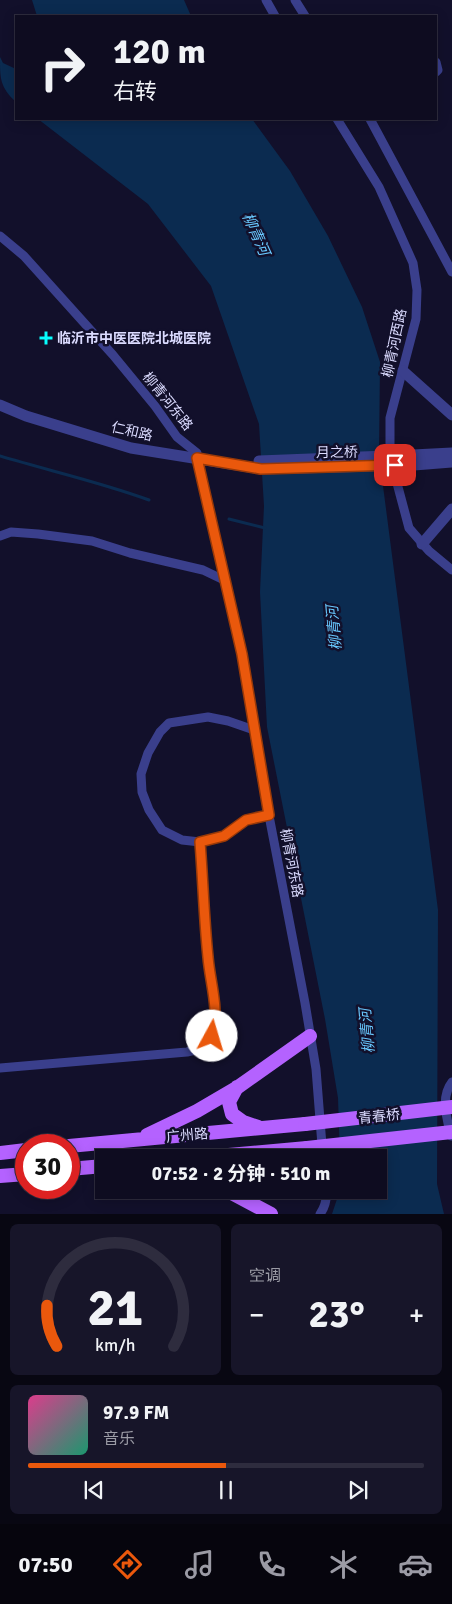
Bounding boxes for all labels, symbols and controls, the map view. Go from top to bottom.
text: 120 m [113,30,206,73]
icon: right [30,35,95,100]
text: 右转 [113,78,157,105]
water label: 柳青河 [239,210,275,261]
street label: 柳青河西路 [379,307,410,379]
place label: 临沂市中医医院北城医院 [57,330,211,347]
marker: 临沂市中医医院北城医院 [39,331,53,345]
street label: 柳青河东路 [139,369,196,434]
street label: 仁和路 [110,418,154,444]
street label: 月之桥 [316,444,358,461]
pin [374,444,416,486]
icon: arrive [381,451,409,479]
water label: 柳青河 [323,602,345,651]
street label: 柳青河东路 [276,827,307,899]
water label: 柳青河 [356,1005,378,1054]
position arrow [185,1009,237,1061]
street label: 青春桥 [357,1106,401,1127]
street label: 广州路 [165,1125,209,1146]
speed limit sign: 30 [15,1134,80,1199]
text: 07:52 · 2 分钟 · 510 m [152,1162,330,1186]
text: 空调 [249,1266,281,1286]
text: 21 [87,1276,144,1340]
text: 23° [308,1291,365,1338]
text: − [249,1298,264,1332]
text: + [409,1298,424,1332]
text: km/h [95,1334,136,1356]
text: 97.9 FM [103,1401,169,1425]
text: 音乐 [103,1429,135,1449]
icon: previous [80,1476,108,1504]
icon: pause [212,1476,240,1504]
icon: next [344,1476,372,1504]
icon: directions [110,1547,145,1582]
icon: music [182,1547,217,1582]
icon: phone [254,1547,289,1582]
icon: climate [326,1547,361,1582]
icon: car [398,1547,433,1582]
text: 07:50 [19,1551,73,1578]

